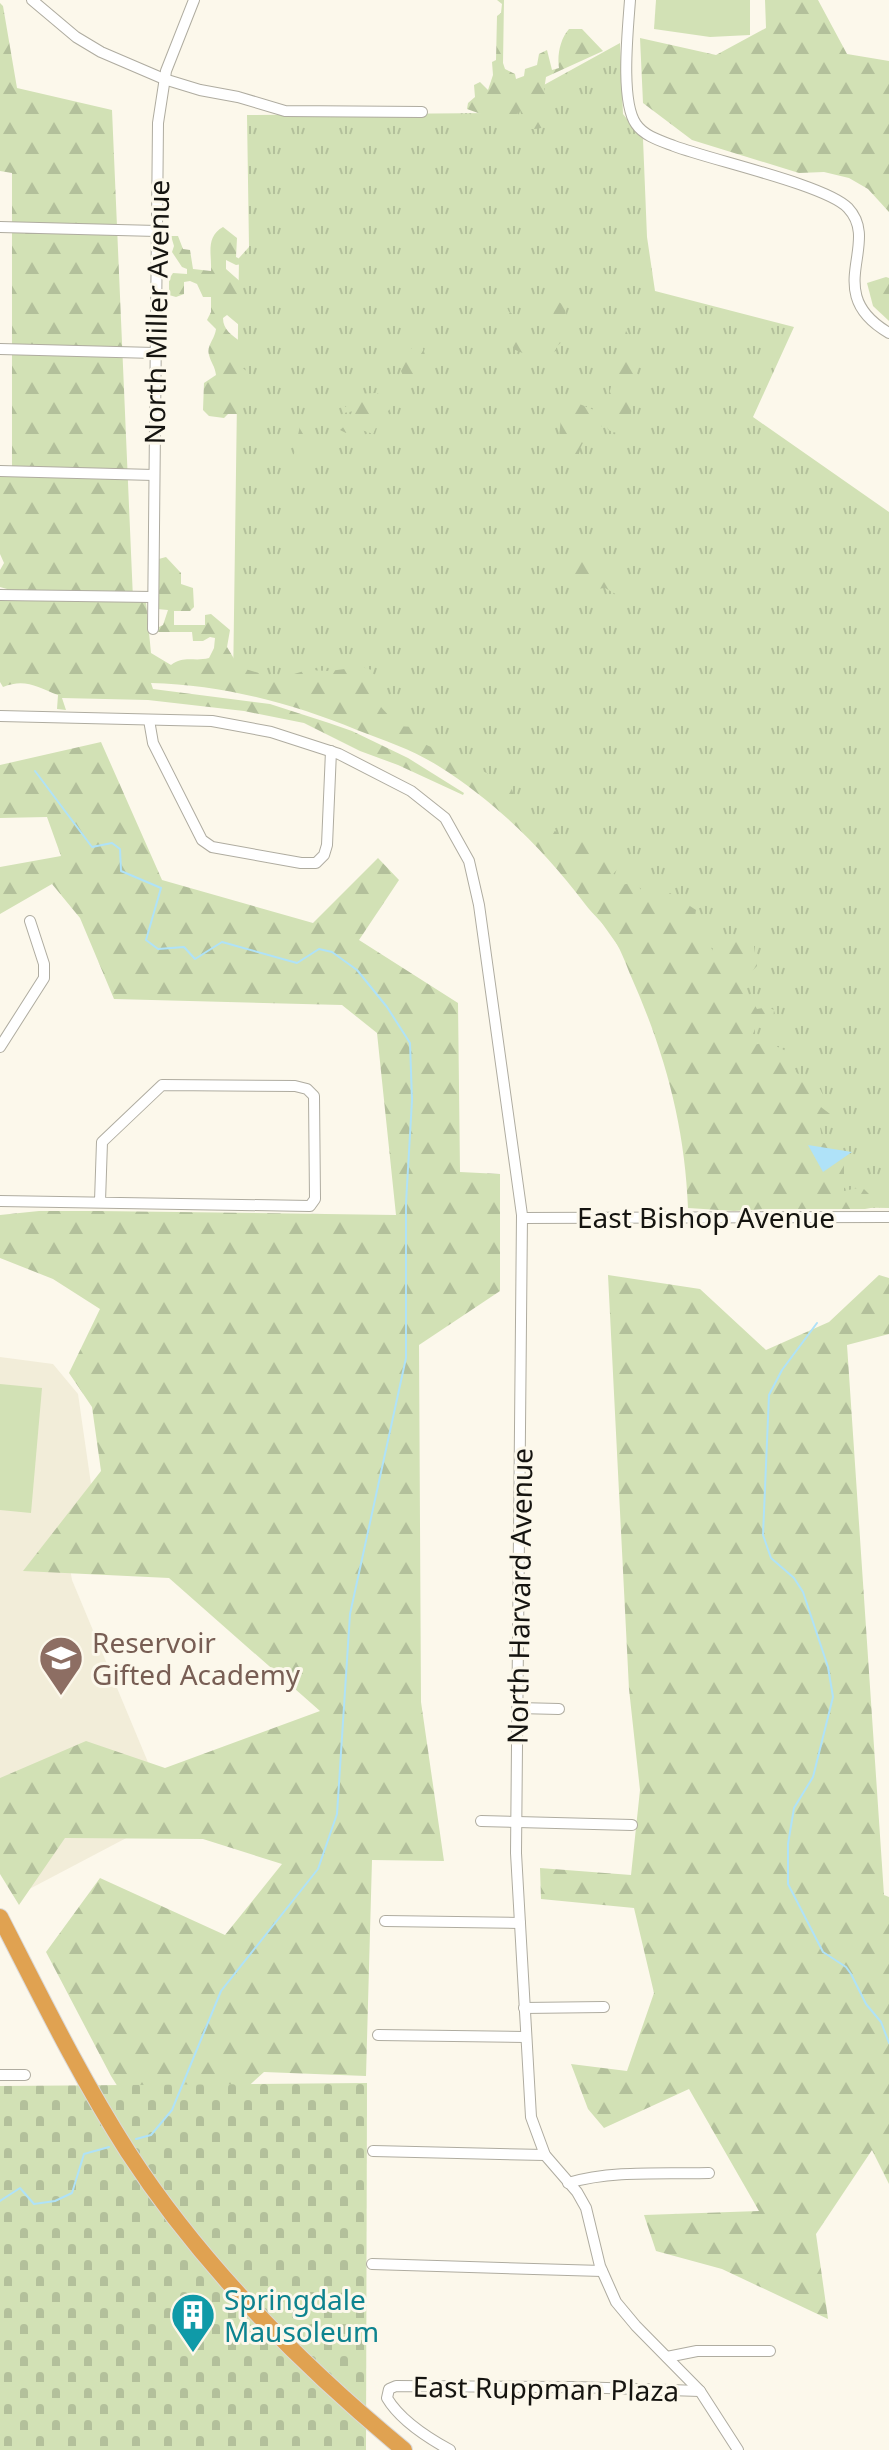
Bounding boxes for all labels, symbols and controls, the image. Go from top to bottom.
street label: North Miller Avenue [135,179,177,445]
street label: East Bishop Avenue [577,1198,835,1236]
street label: North Harvard Avenue [497,1448,541,1744]
place label: Reservoir Gifted Academy [92,1623,301,1693]
school or university icon: Reservoir Gifted Academy [37,1634,85,1697]
place label: Springdale Mausoleum [224,2280,379,2350]
building icon: Springdale Mausoleum [169,2291,217,2354]
street label: East Ruppman Plaza [412,2367,680,2409]

